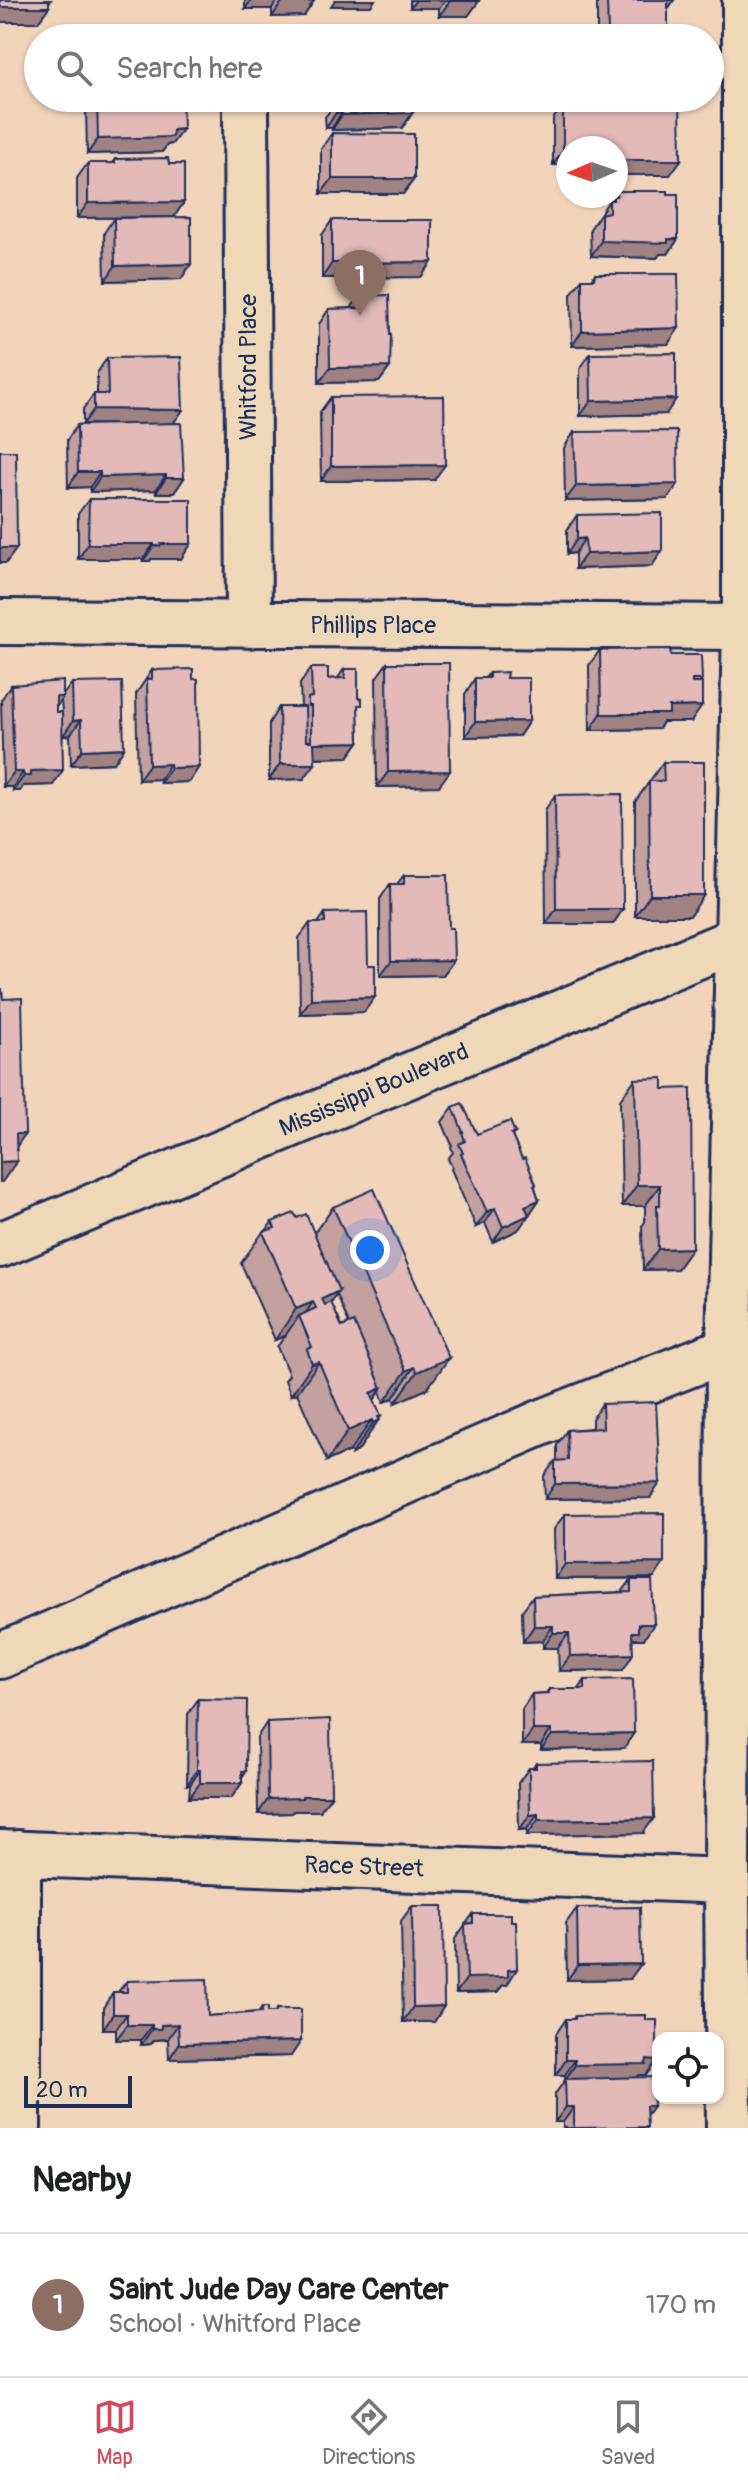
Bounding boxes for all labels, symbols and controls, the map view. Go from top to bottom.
search box [24,24,724,112]
icon: search [52,46,96,90]
text: Search here [116,50,263,87]
north arrow [556,136,628,208]
pin: 1 [334,250,386,316]
street label: Whitford Place [234,294,263,440]
street label: Phillips Place [310,611,436,640]
street label: Mississippi Boulevard [275,1037,473,1143]
your location [350,1230,390,1270]
street label: Race Street [304,1850,424,1884]
map controls [652,2032,724,2104]
button: locate [652,2032,724,2104]
scale bar [24,2072,132,2108]
text: 20 m [36,2076,88,2104]
text: Nearby [32,2159,131,2202]
text: Saint Jude Day Care Center [108,2271,448,2308]
text: 1 [53,2289,63,2321]
text: 170 m [646,2289,716,2321]
text: School · Whitford Place [108,2308,361,2340]
tab: Map [93,2395,137,2471]
tab: Directions [322,2395,415,2471]
tab: Saved [601,2395,655,2471]

